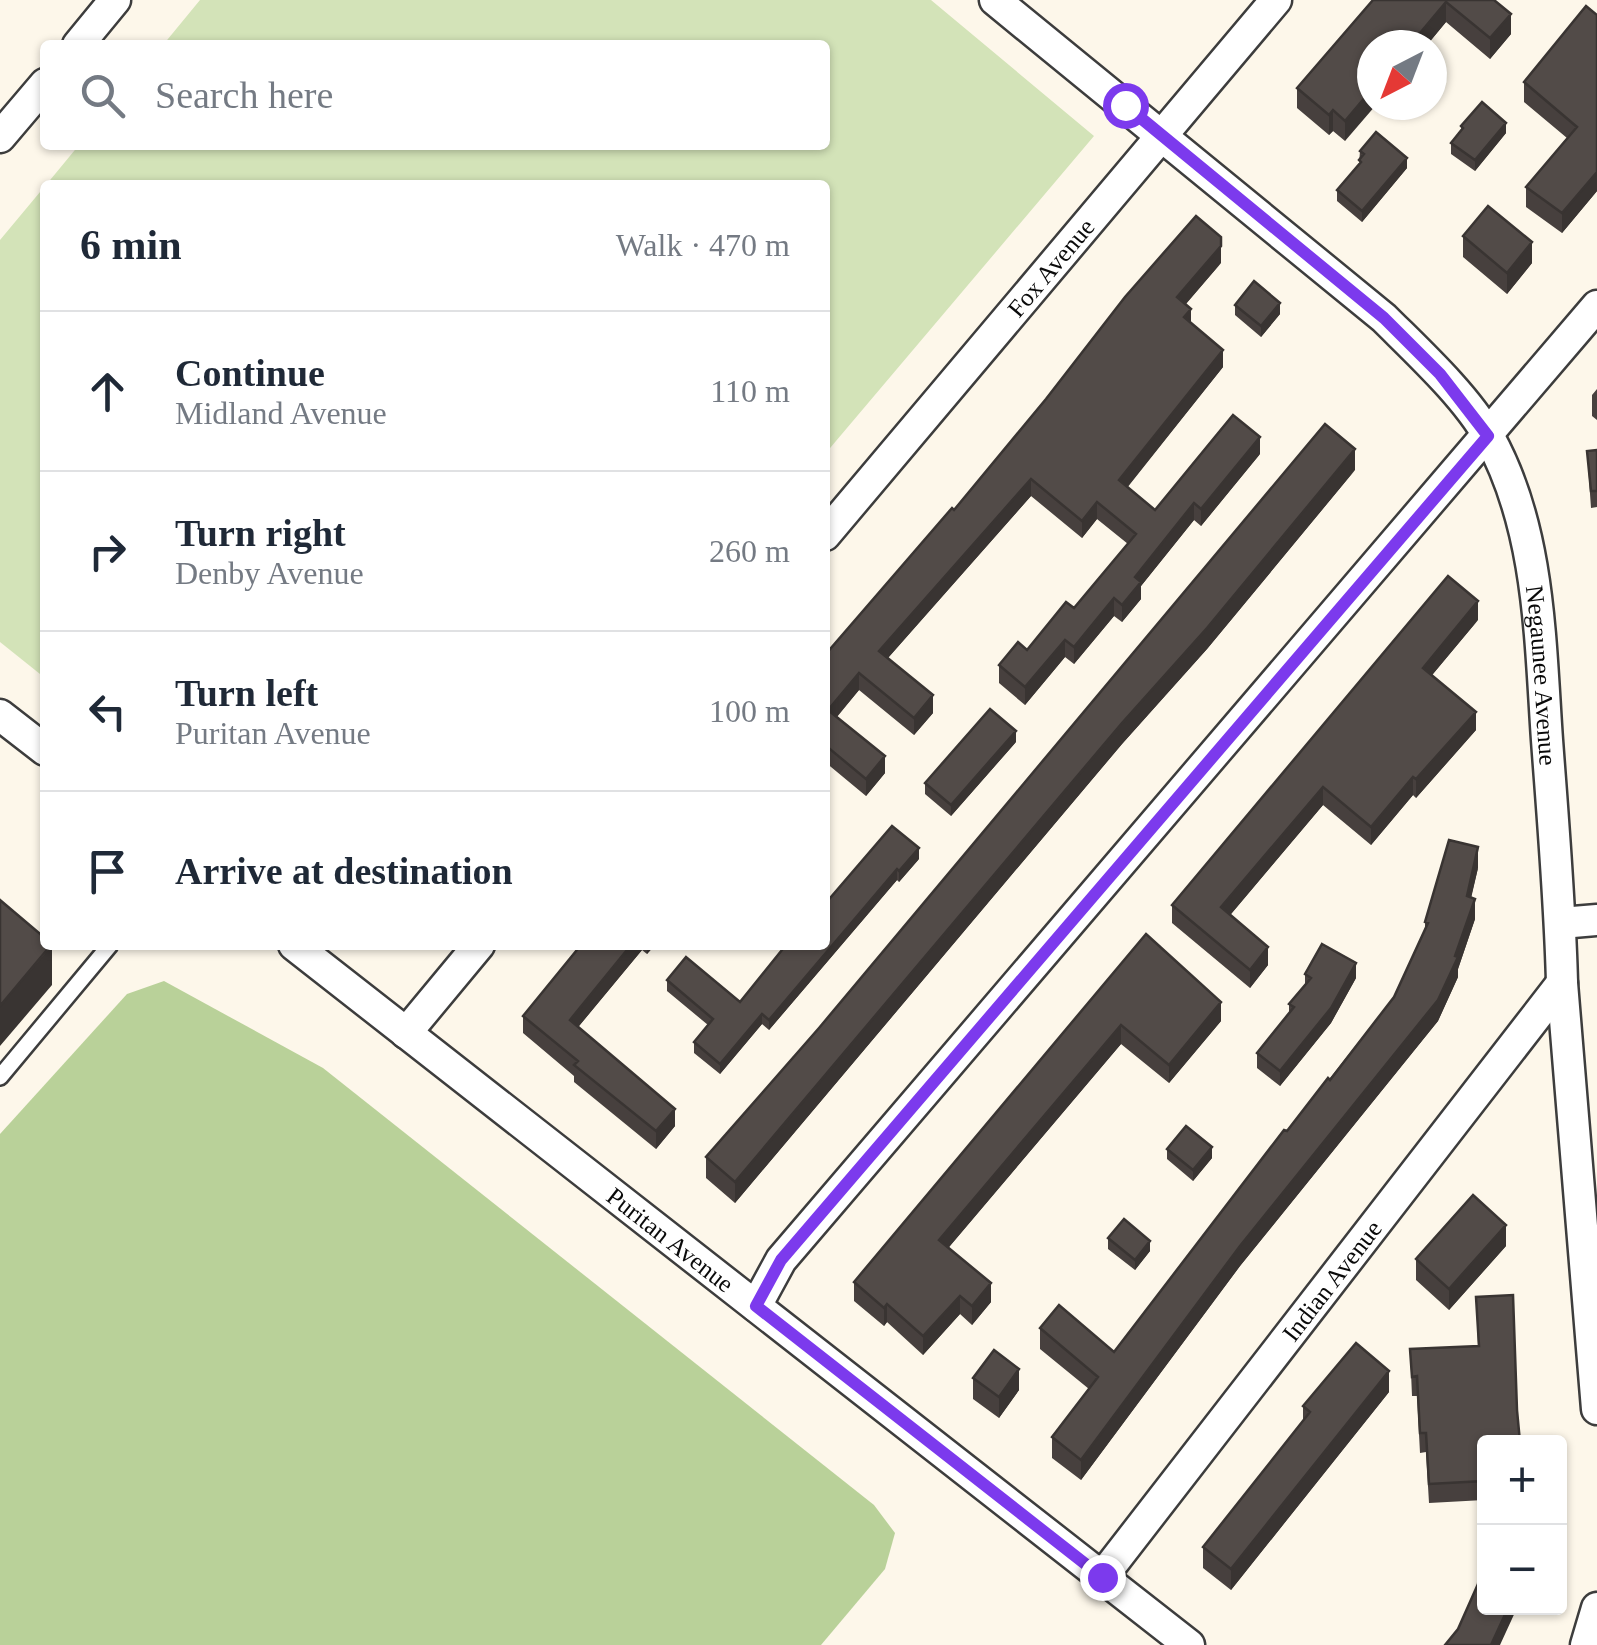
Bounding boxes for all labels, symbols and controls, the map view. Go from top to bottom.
north arrow [1357,30,1447,120]
search box [40,40,830,150]
icon: search [75,68,130,123]
text: Search here [155,74,333,116]
route start [1103,83,1149,129]
street label: Fox Avenue [1002,213,1100,322]
text: 6 min [80,222,182,268]
text: Walk · 470 m [616,227,790,263]
text: Continue [175,352,325,394]
icon: ahead [80,364,135,419]
text: 110 m [710,373,790,409]
text: Midland Avenue [175,395,387,431]
text: Turn right [175,512,346,554]
icon: right [80,524,135,579]
text: 260 m [709,533,790,569]
text: Denby Avenue [175,555,364,591]
street label: Negaunee Avenue [1521,584,1562,767]
text: Turn left [175,672,318,714]
icon: left [80,684,135,739]
text: 100 m [709,693,790,729]
text: Puritan Avenue [175,715,371,751]
icon: arrive [80,844,135,899]
text: Arrive at destination [175,850,513,892]
street label: Puritan Avenue [602,1182,739,1298]
street label: Indian Avenue [1277,1215,1387,1346]
map controls [1477,1435,1567,1615]
button: + [1477,1435,1567,1525]
button: − [1477,1525,1567,1615]
route end [1080,1555,1126,1601]

